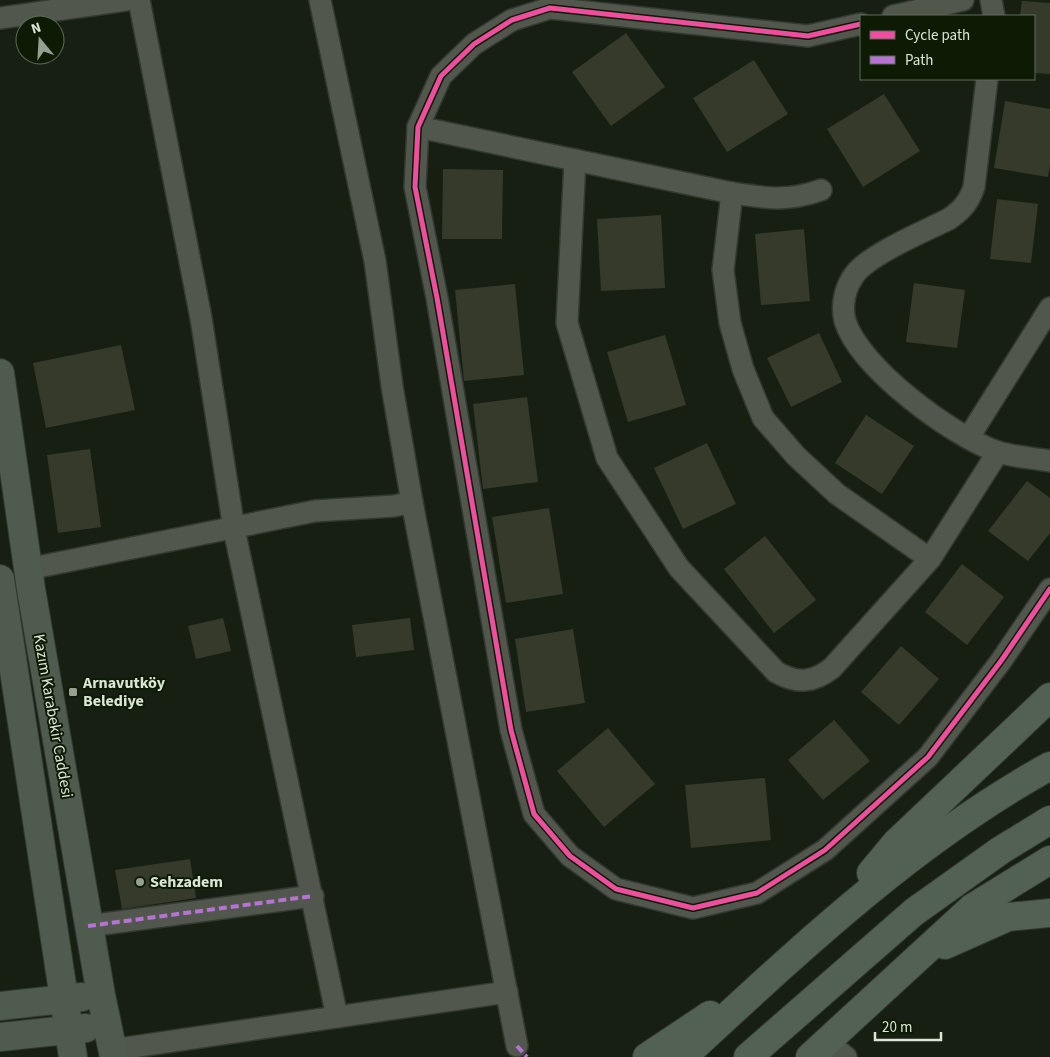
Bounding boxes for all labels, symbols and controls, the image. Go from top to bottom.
north arrow [15,15,65,65]
legend [860,15,1035,80]
text: N [29,18,44,40]
text: Cycle path [905,25,970,46]
text: Path [905,50,933,71]
street label: Kazım Karabekir Caddesi [28,632,78,800]
place label: Arnavutköy Belediye [82,672,166,712]
marker: Arnavutköy Belediye [67,686,79,698]
place label: Sehzadem [150,871,223,893]
marker: Sehzadem [134,876,146,888]
scale bar [875,1010,941,1042]
text: 20 m [882,1017,912,1038]

